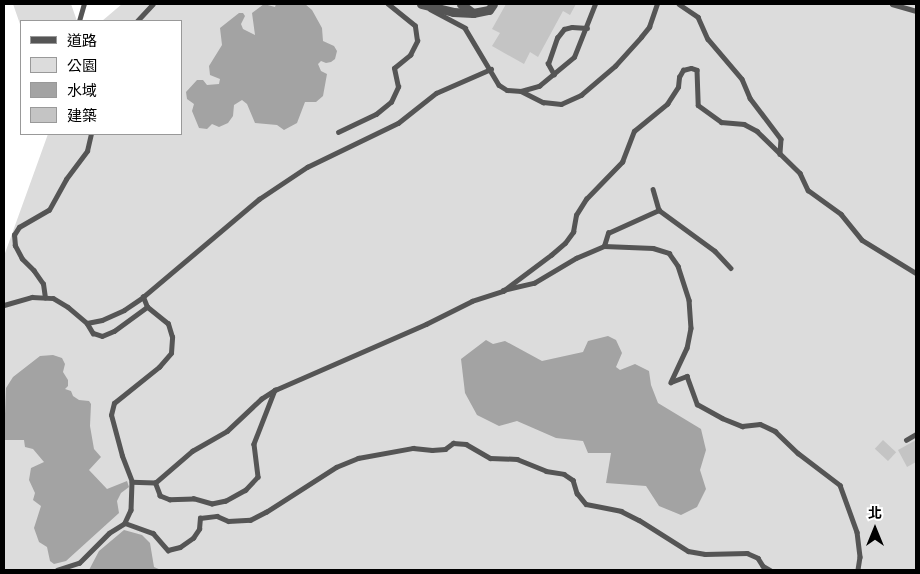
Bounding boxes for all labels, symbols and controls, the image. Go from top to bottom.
legend [20,20,182,135]
text: 道路 [67,32,97,50]
text: 公園 [67,57,97,75]
text: 水域 [67,82,97,100]
text: 建築 [67,107,97,125]
north arrow [850,504,900,554]
text: 北 [868,505,882,522]

